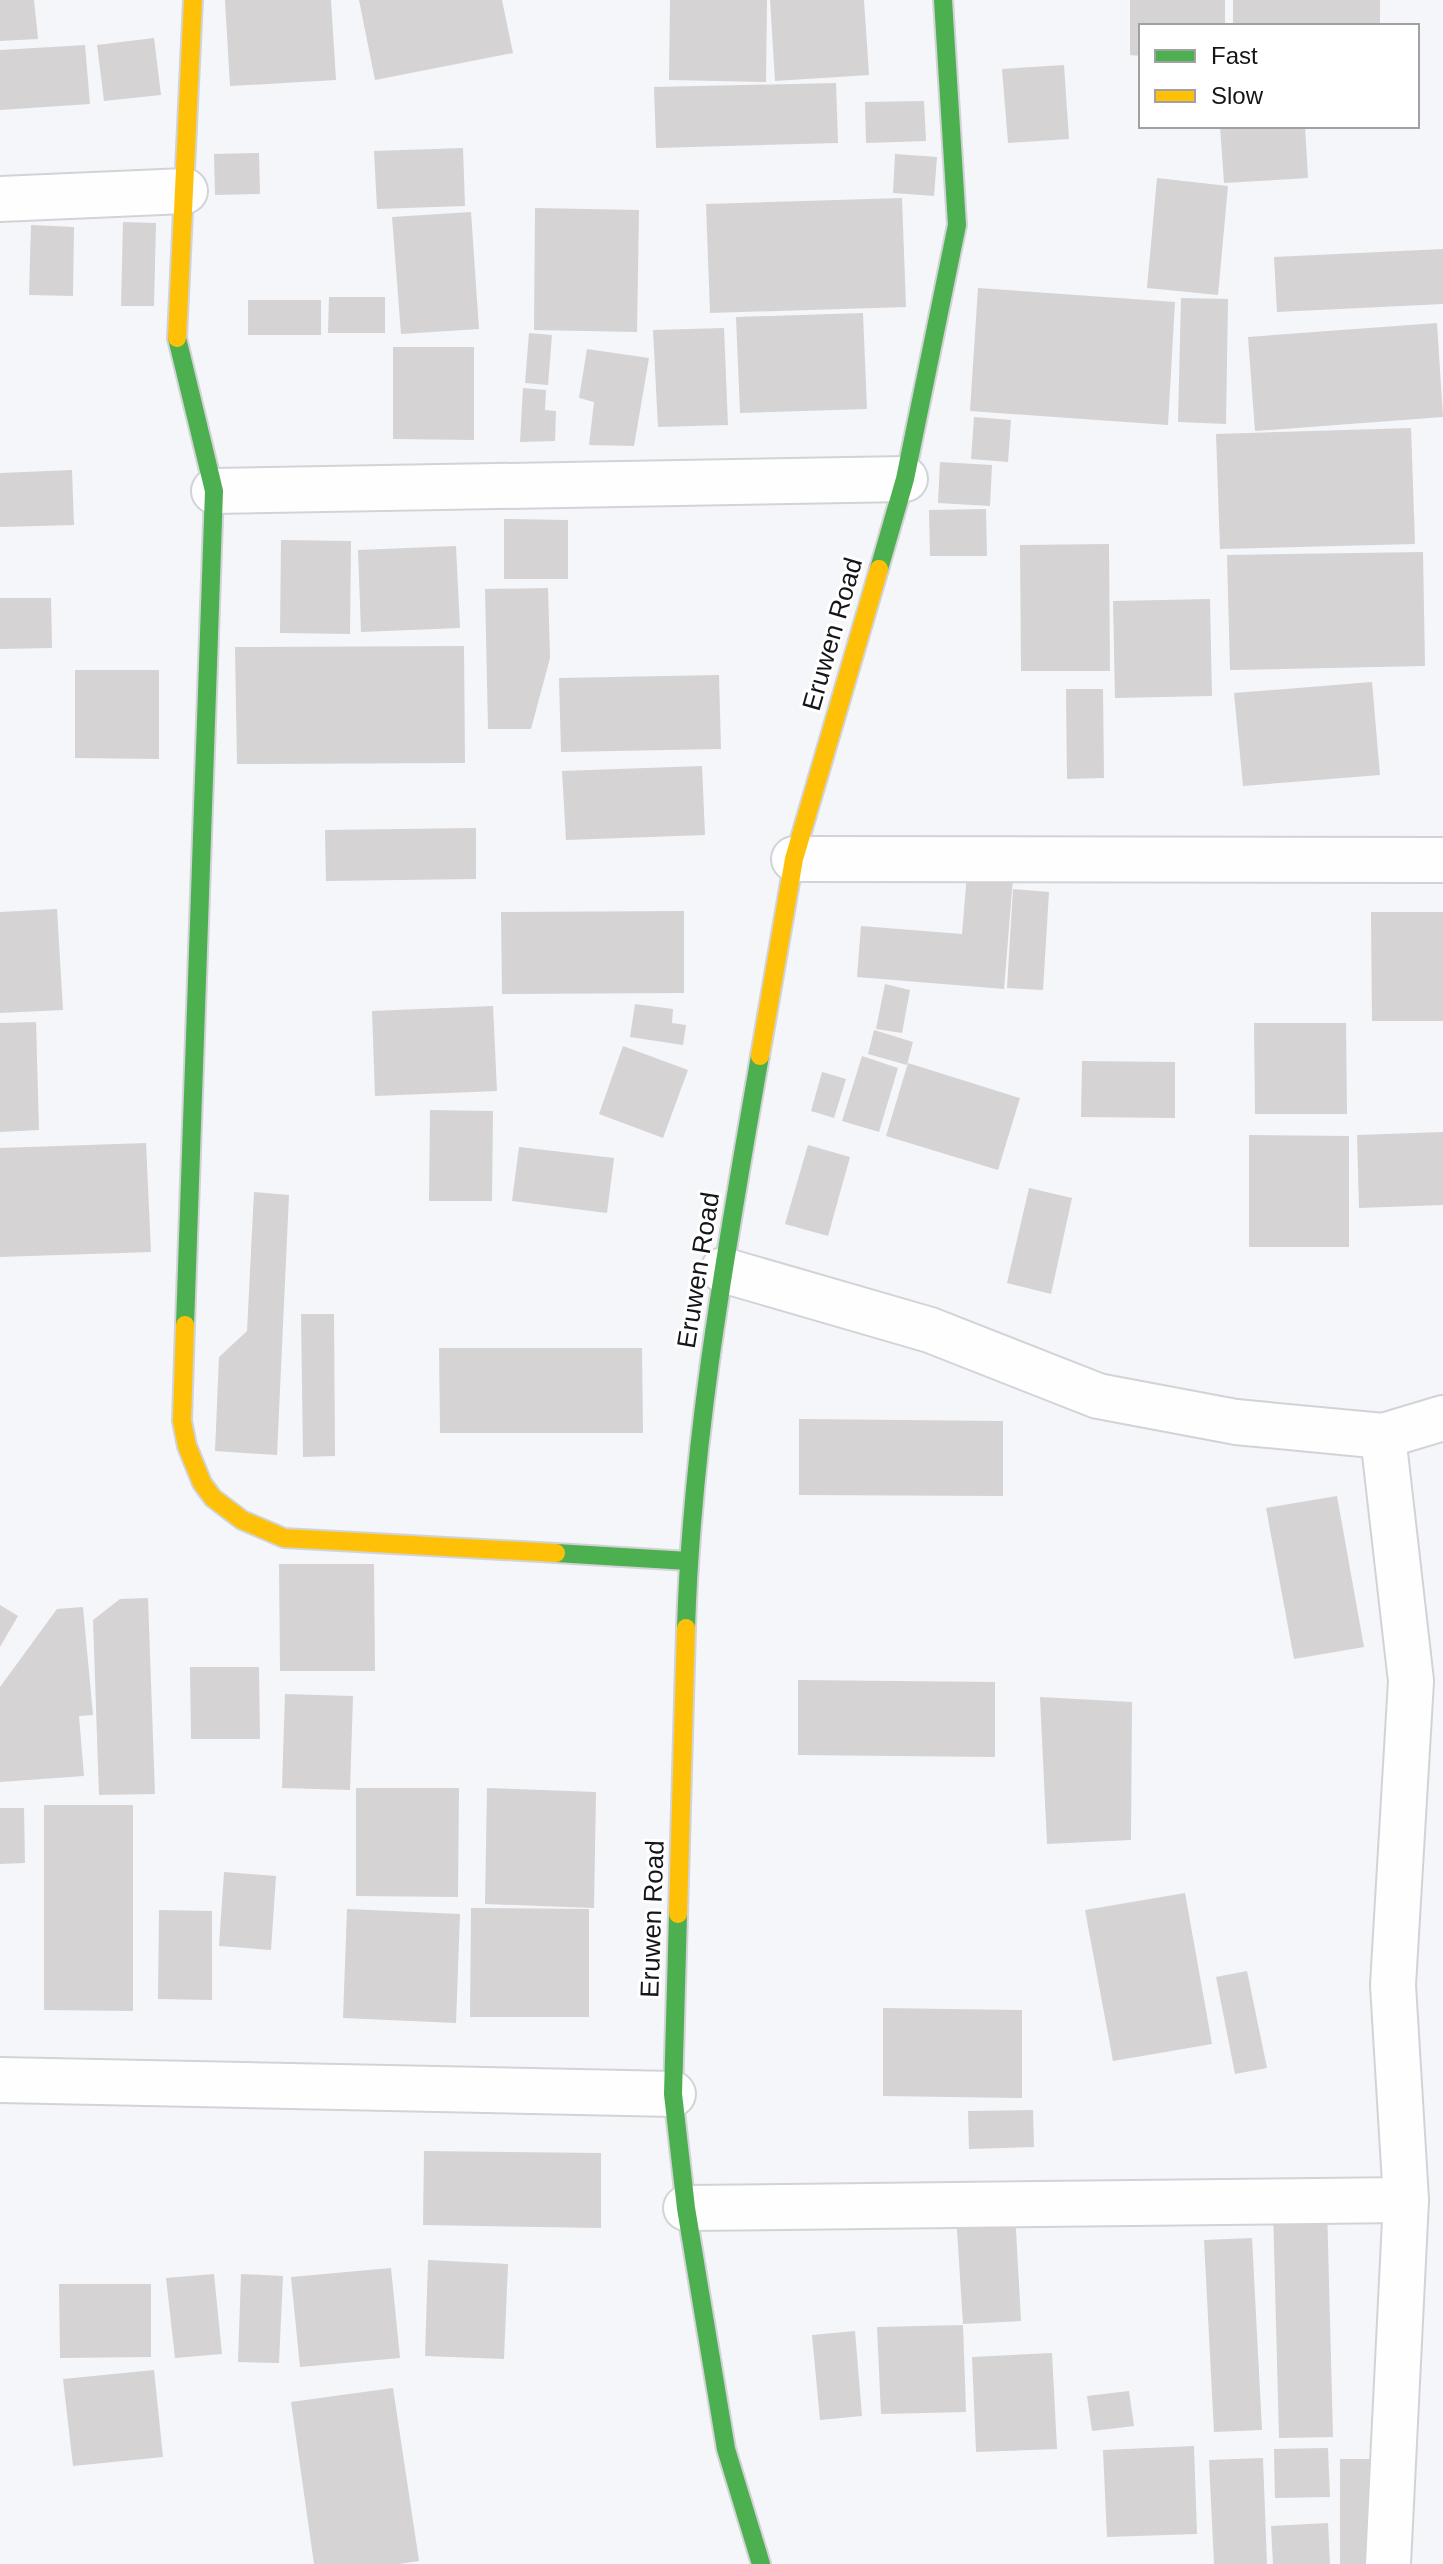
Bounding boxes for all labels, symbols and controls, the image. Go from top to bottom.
legend [1139,24,1419,128]
text: Fast [1211,42,1258,69]
text: Slow [1211,82,1264,109]
street label: Eruwen Road [796,554,868,714]
street label: Eruwen Road [671,1190,725,1350]
street label: Eruwen Road [634,1840,670,1998]

